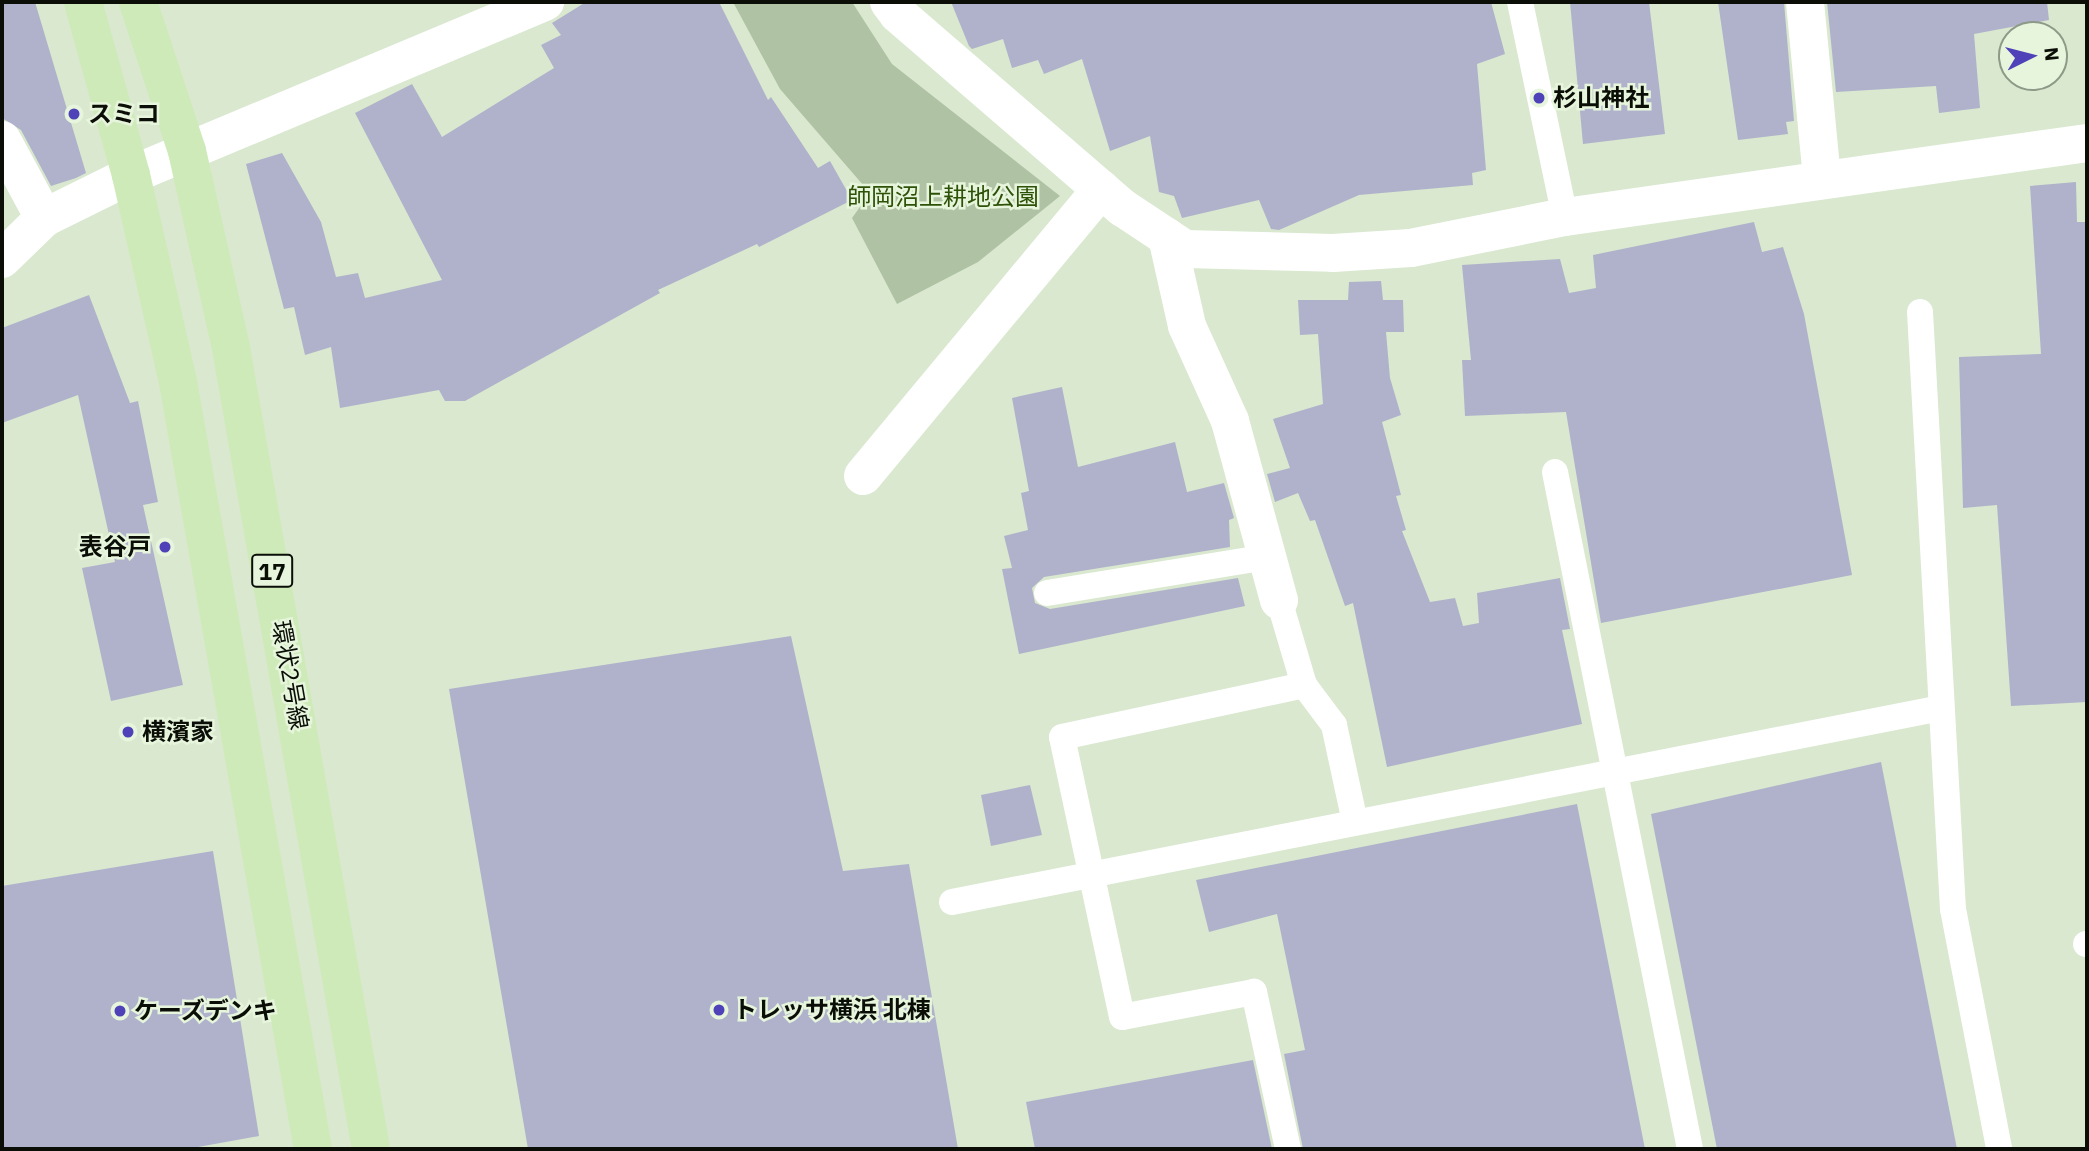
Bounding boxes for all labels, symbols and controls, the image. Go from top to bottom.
north arrow [1998,21,2068,91]
text: N [2039,46,2065,62]
place label: 杉山神社 [1553,84,1649,112]
marker: 杉山神社 [1531,90,1547,106]
place label: スミコ [88,100,160,128]
marker: スミコ [66,106,82,122]
park label: 師岡沼上耕地公園 [847,183,1039,211]
place label: 表谷戸 [79,533,151,561]
marker: 表谷戸 [157,539,173,555]
road number: 17 [251,552,293,590]
street label: 環状2号線 [266,618,314,732]
place label: 横濱家 [142,718,214,746]
marker: 横濱家 [120,724,136,740]
place label: トレッサ横浜 北棟 [733,996,931,1024]
place label: ケーズデンキ [134,997,278,1025]
marker: トレッサ横浜 北棟 [711,1002,727,1018]
marker: ケーズデンキ [112,1003,128,1019]

